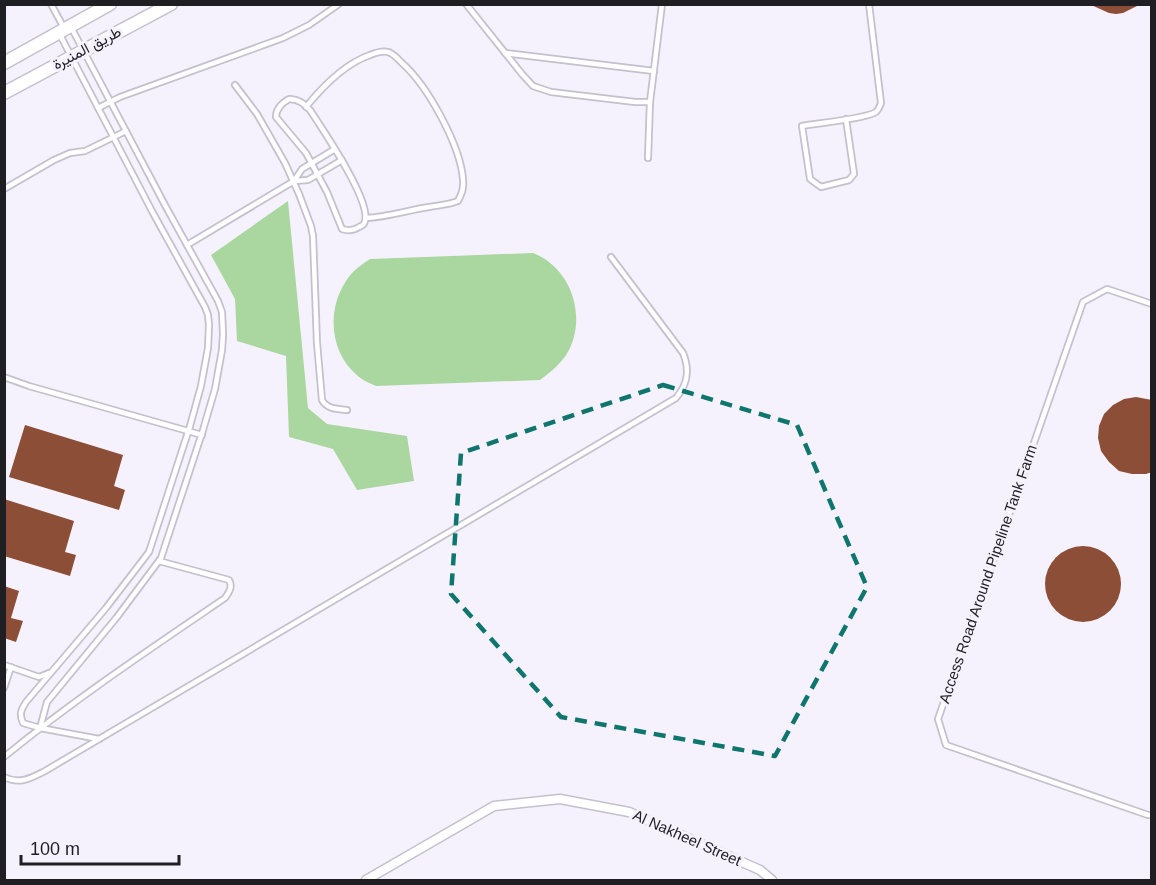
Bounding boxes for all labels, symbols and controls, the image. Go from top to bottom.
street label: طريق المنيرة [50,22,125,74]
street label: Access Road Around Pipeline Tank Farm [935,442,1040,705]
street label: Al Nakheel Street [630,806,745,869]
scale bar [21,828,178,866]
text: 100 m [30,839,80,859]

